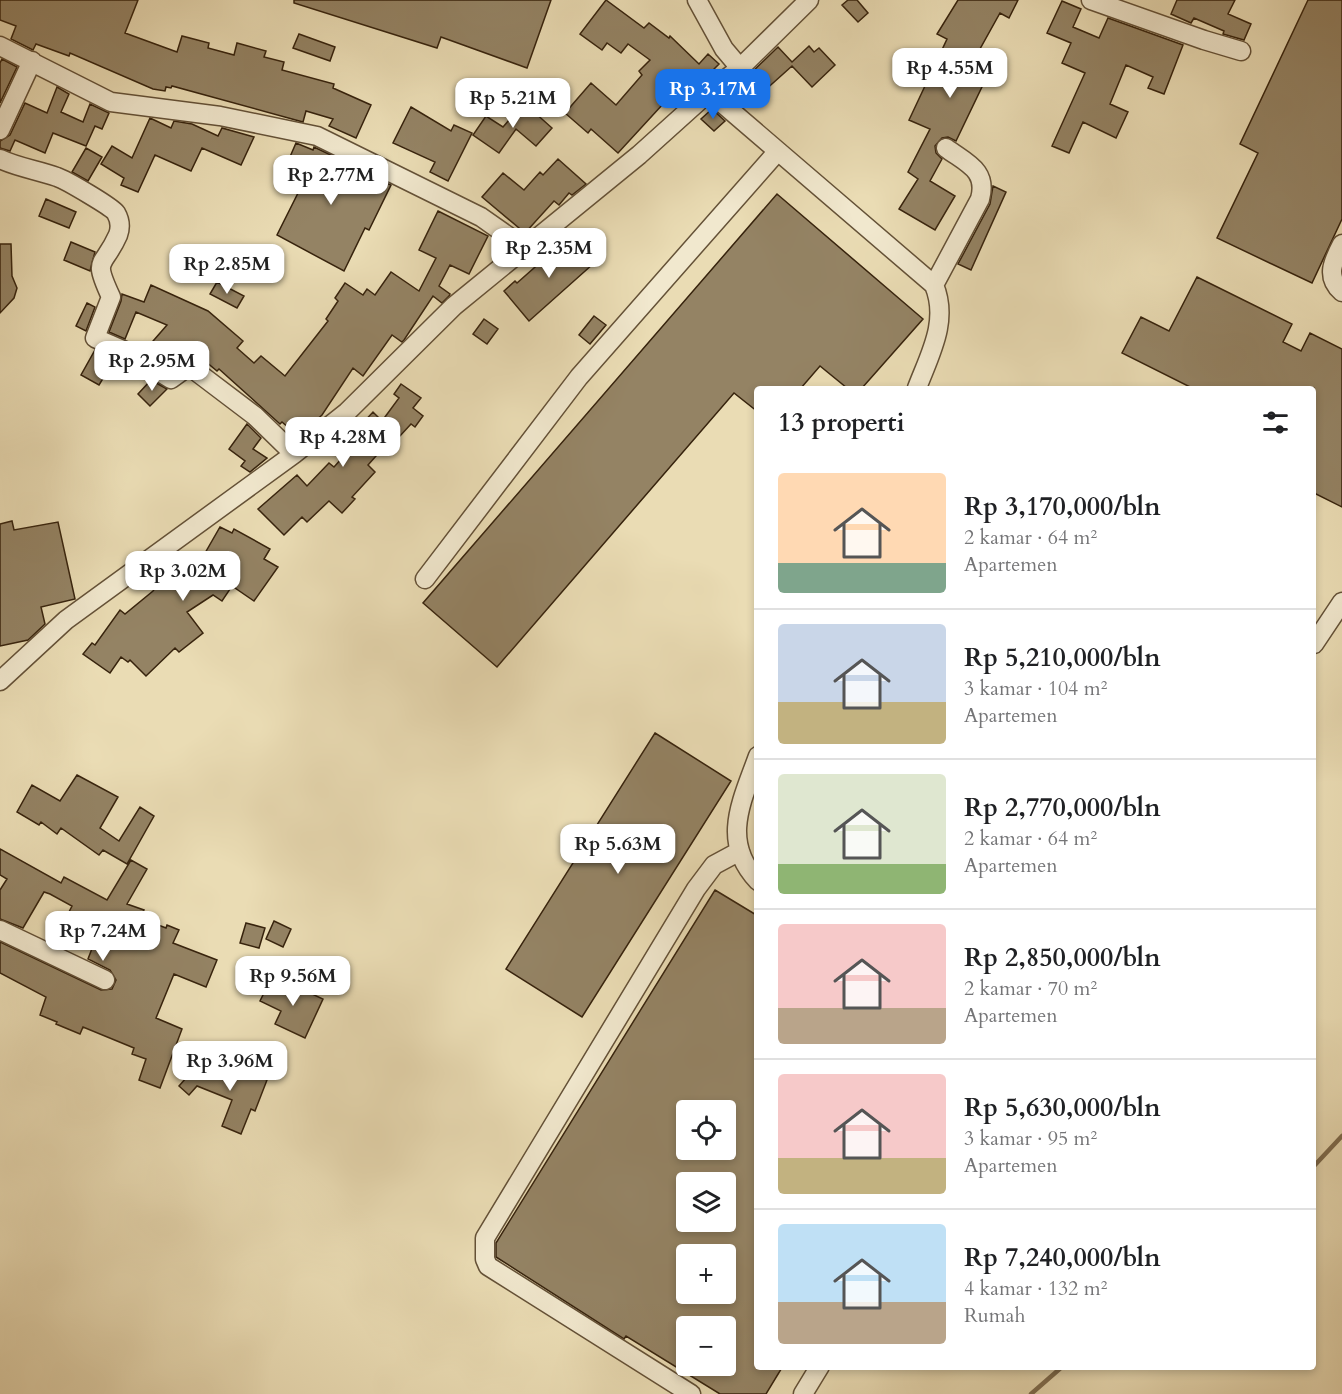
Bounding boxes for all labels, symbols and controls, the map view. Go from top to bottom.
pin: Rp 4.55M [888,48,1012,99]
text: Rp 4.55M [906,54,994,81]
pin: Rp 3.17M [651,69,775,120]
text: Rp 3.17M [669,75,757,102]
pin: Rp 5.21M [451,78,575,129]
text: Rp 5.21M [469,84,557,111]
pin: Rp 2.77M [269,155,393,206]
text: Rp 2.77M [287,161,375,188]
pin: Rp 2.35M [487,228,611,279]
text: Rp 2.35M [505,234,593,261]
pin: Rp 2.85M [165,244,289,295]
text: Rp 2.85M [183,250,271,277]
pin: Rp 2.95M [90,341,214,392]
text: Rp 2.95M [108,347,196,374]
text: 13 properti [778,405,905,440]
icon: filters [1259,406,1292,439]
pin: Rp 4.28M [281,417,405,468]
text: Rp 4.28M [299,423,387,450]
text: Rp 3,170,000/bln [964,489,1161,524]
icon: home [826,497,898,569]
text: 2 kamar · 64 m² [964,524,1097,551]
pin: Rp 3.02M [121,551,245,602]
text: Apartemen [964,551,1058,578]
text: Rp 3.02M [139,557,227,584]
text: Rp 5,210,000/bln [964,640,1161,675]
icon: home [826,648,898,720]
text: 3 kamar · 104 m² [964,675,1107,702]
text: Apartemen [964,702,1058,729]
text: Rp 2,770,000/bln [964,790,1161,825]
icon: home [826,798,898,870]
pin: Rp 5.63M [556,824,680,875]
text: 2 kamar · 64 m² [964,825,1097,852]
text: Rp 5.63M [574,830,662,857]
text: Apartemen [964,852,1058,879]
pin: Rp 7.24M [41,911,165,962]
text: Rp 7.24M [59,917,147,944]
text: Rp 2,850,000/bln [964,940,1161,975]
icon: home [826,948,898,1020]
pin: Rp 9.56M [231,956,355,1007]
text: Rp 9.56M [249,962,337,989]
text: 2 kamar · 70 m² [964,975,1097,1002]
text: Apartemen [964,1002,1058,1029]
pin: Rp 3.96M [168,1041,292,1092]
text: Rp 3.96M [186,1047,274,1074]
text: Rp 5,630,000/bln [964,1090,1161,1125]
icon: home [826,1098,898,1170]
map controls [676,1100,736,1376]
button: locate [676,1100,736,1160]
text: 3 kamar · 95 m² [964,1125,1097,1152]
text: Apartemen [964,1152,1058,1179]
button: layers [676,1172,736,1232]
text: Rp 7,240,000/bln [964,1240,1161,1275]
button: + [676,1244,736,1304]
icon: home [826,1248,898,1320]
text: 4 kamar · 132 m² [964,1275,1107,1302]
text: Rumah [964,1302,1025,1329]
button: − [676,1316,736,1376]

